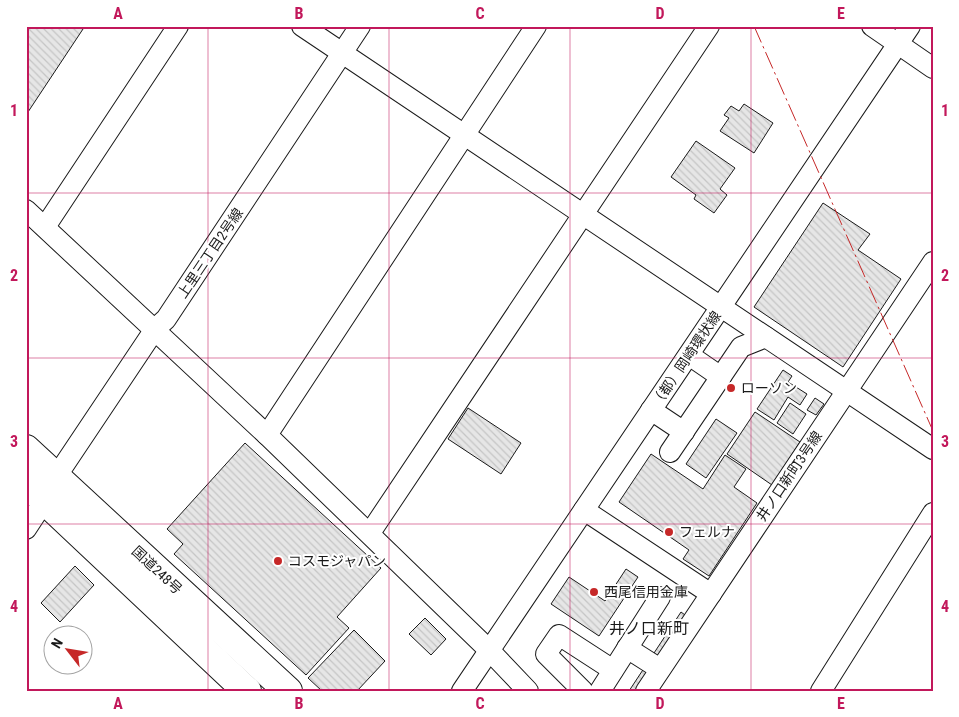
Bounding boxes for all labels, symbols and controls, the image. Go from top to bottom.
text: A [113,4,123,23]
text: B [295,4,304,23]
text: C [475,4,485,23]
text: D [655,4,665,23]
text: E [837,4,845,23]
text: 1 [10,101,18,120]
text: 1 [941,101,949,120]
street label: 上里三丁目2号線 [174,205,246,301]
text: 2 [10,266,18,285]
text: 2 [941,266,949,285]
street label: （都）岡崎環状線 [648,308,724,410]
place label: ローソン [741,380,797,396]
marker: ローソン [725,382,737,394]
street label: 井ノ口新町3号線 [753,428,825,524]
text: 3 [10,432,18,451]
text: 3 [941,432,949,451]
place label: フェルナ [679,524,735,540]
marker: フェルナ [663,526,675,538]
street label: 国道248号 [129,543,185,597]
place label: コスモジャパン [288,553,386,569]
marker: コスモジャパン [272,555,284,567]
place label: 西尾信用金庫 [604,584,688,600]
marker: 西尾信用金庫 [588,586,600,598]
text: 4 [10,597,18,616]
text: 4 [941,597,949,616]
district label: 井ノ口新町 [609,619,689,638]
north arrow [42,624,92,674]
text: N [48,636,66,651]
text: A [113,694,123,713]
text: B [295,694,304,713]
text: C [475,694,485,713]
text: D [655,694,665,713]
text: E [837,694,845,713]

